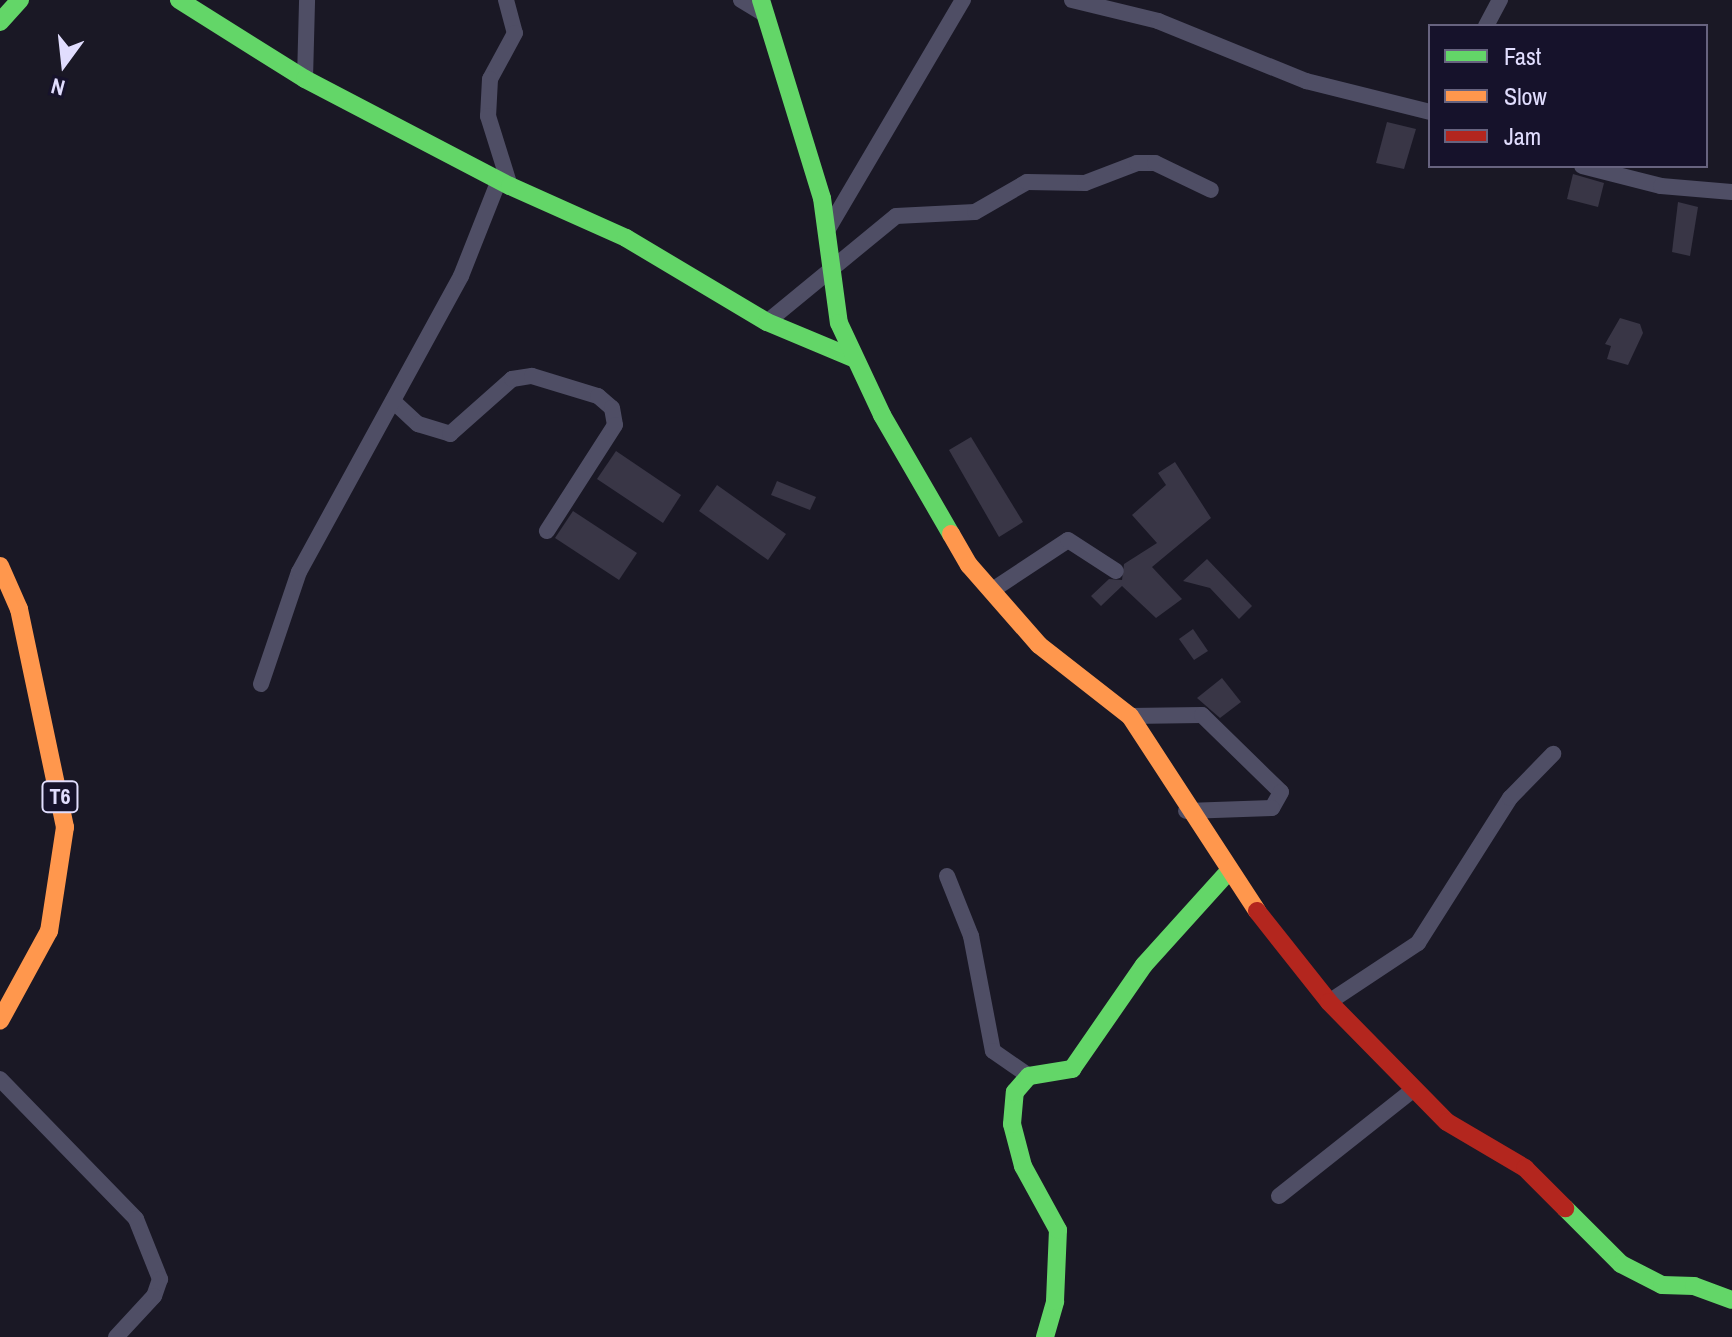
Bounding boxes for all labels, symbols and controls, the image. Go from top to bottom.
north arrow [24,24,104,104]
legend [1428,24,1708,168]
text: Fast [1504,40,1541,72]
text: N [48,71,68,103]
text: Slow [1504,80,1547,112]
text: Jam [1504,120,1541,152]
road number: T6 [40,779,80,815]

